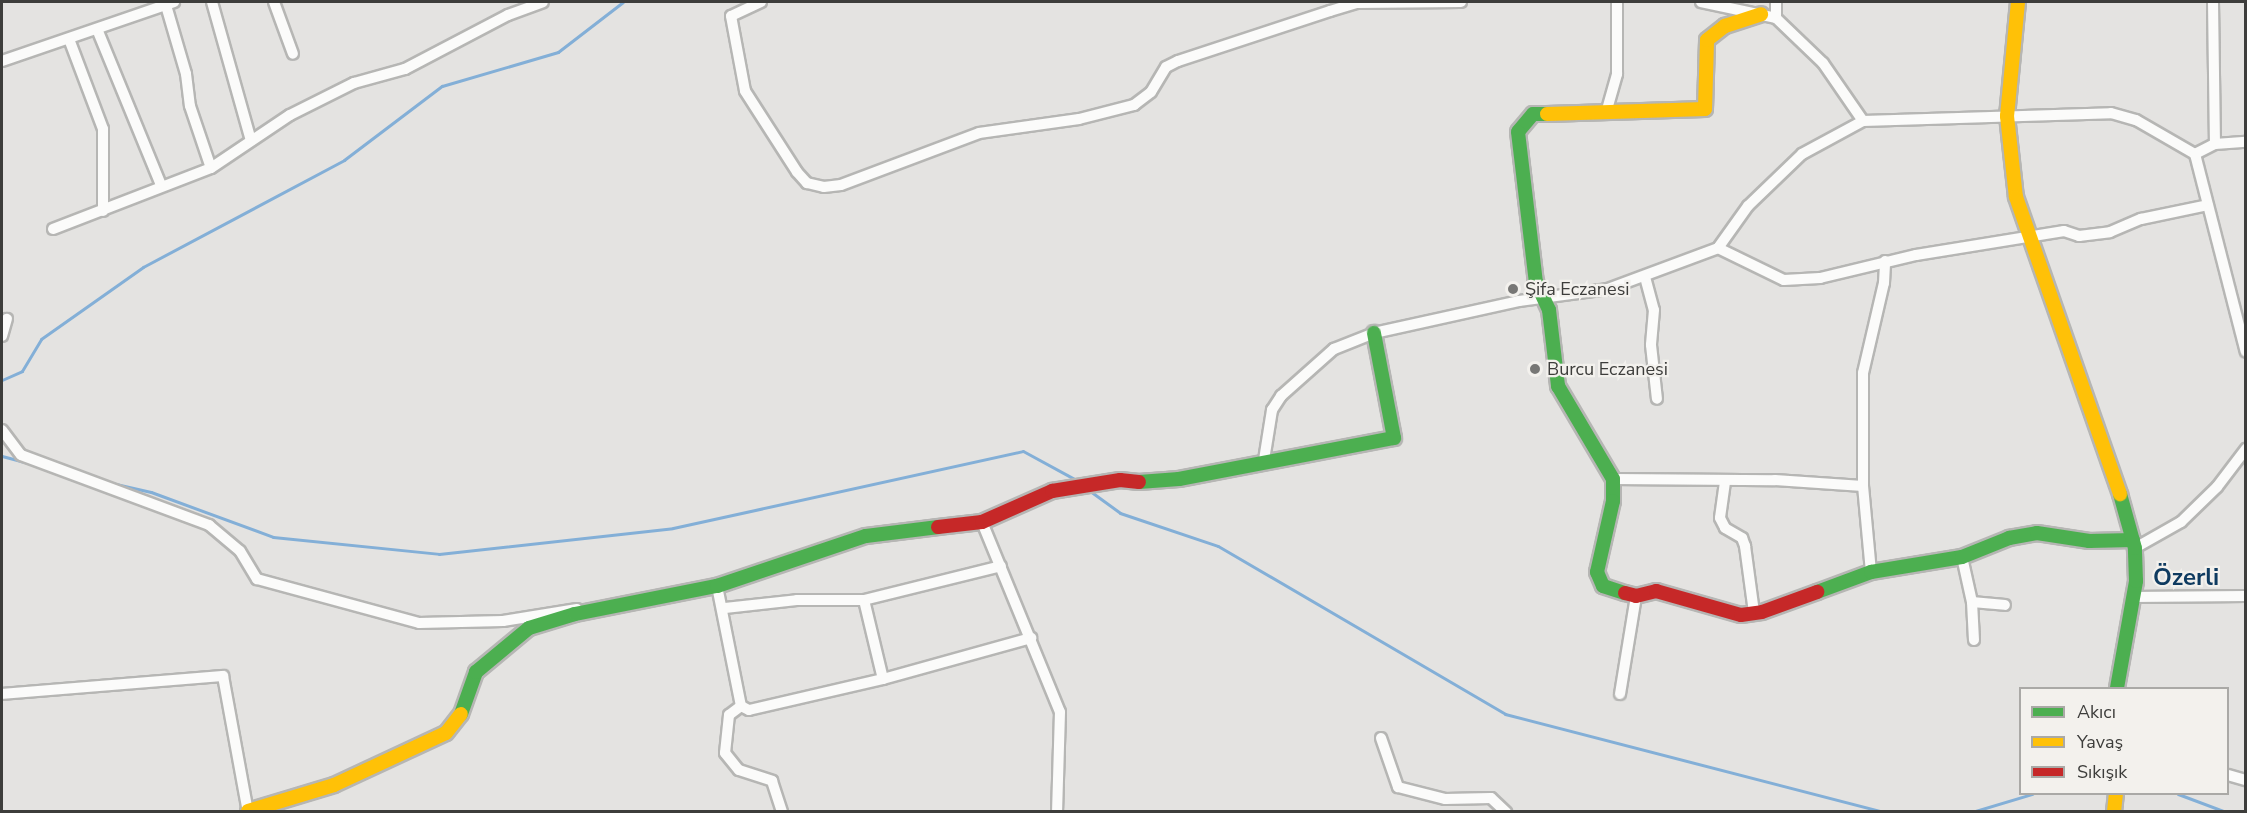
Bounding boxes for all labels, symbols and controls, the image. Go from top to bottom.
place label: Şifa Eczanesi [1525,278,1629,300]
marker: Şifa Eczanesi [1506,282,1520,296]
place label: Burcu Eczanesi [1547,358,1668,380]
marker: Burcu Eczanesi [1528,362,1542,376]
district label: Özerli [2153,564,2219,592]
legend [2019,687,2229,795]
text: Akıcı [2077,700,2116,724]
text: Yavaş [2077,730,2123,754]
text: Sıkışık [2077,760,2127,784]

